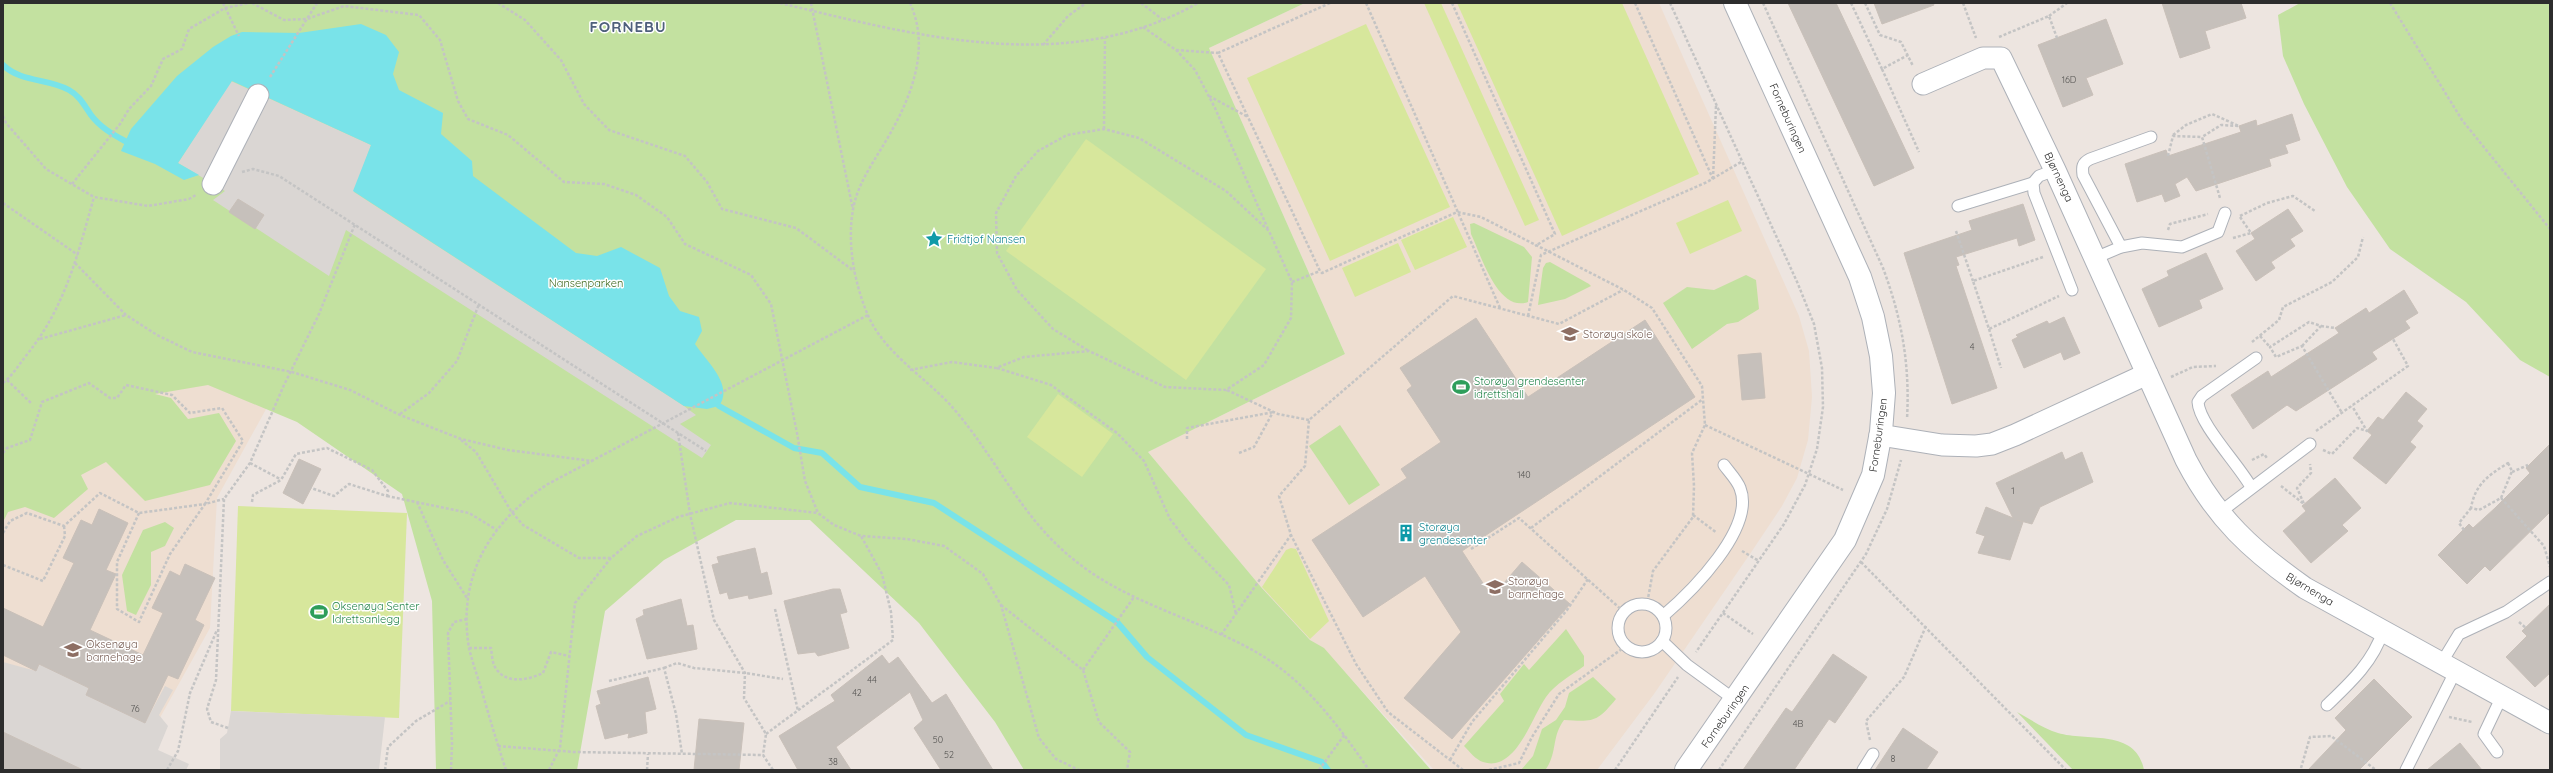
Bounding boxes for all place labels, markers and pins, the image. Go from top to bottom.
place icon: Fridtjof Nansen [924,229,944,249]
place label: Fridtjof Nansen [947,232,1025,246]
school or university icon: Storøya skole [1560,324,1580,344]
place label: Storøya skole [1583,327,1652,341]
place label: Storøya grendesenter idrettshall [1474,374,1586,401]
sports icon: Storøya grendesenter idrettshall [1451,377,1471,397]
place label: Storøya grendesenter [1419,520,1488,547]
building icon: Storøya grendesenter [1396,523,1416,543]
place label: Storøya barnehage [1508,574,1564,601]
school or university icon: Storøya barnehage [1485,577,1505,597]
place label: Oksenøya Senter Idrettsanlegg [332,599,420,626]
sports icon: Oksenøya Senter Idrettsanlegg [309,602,329,622]
place label: Oksenøya barnehage [86,637,142,664]
school or university icon: Oksenøya barnehage [63,640,83,660]

